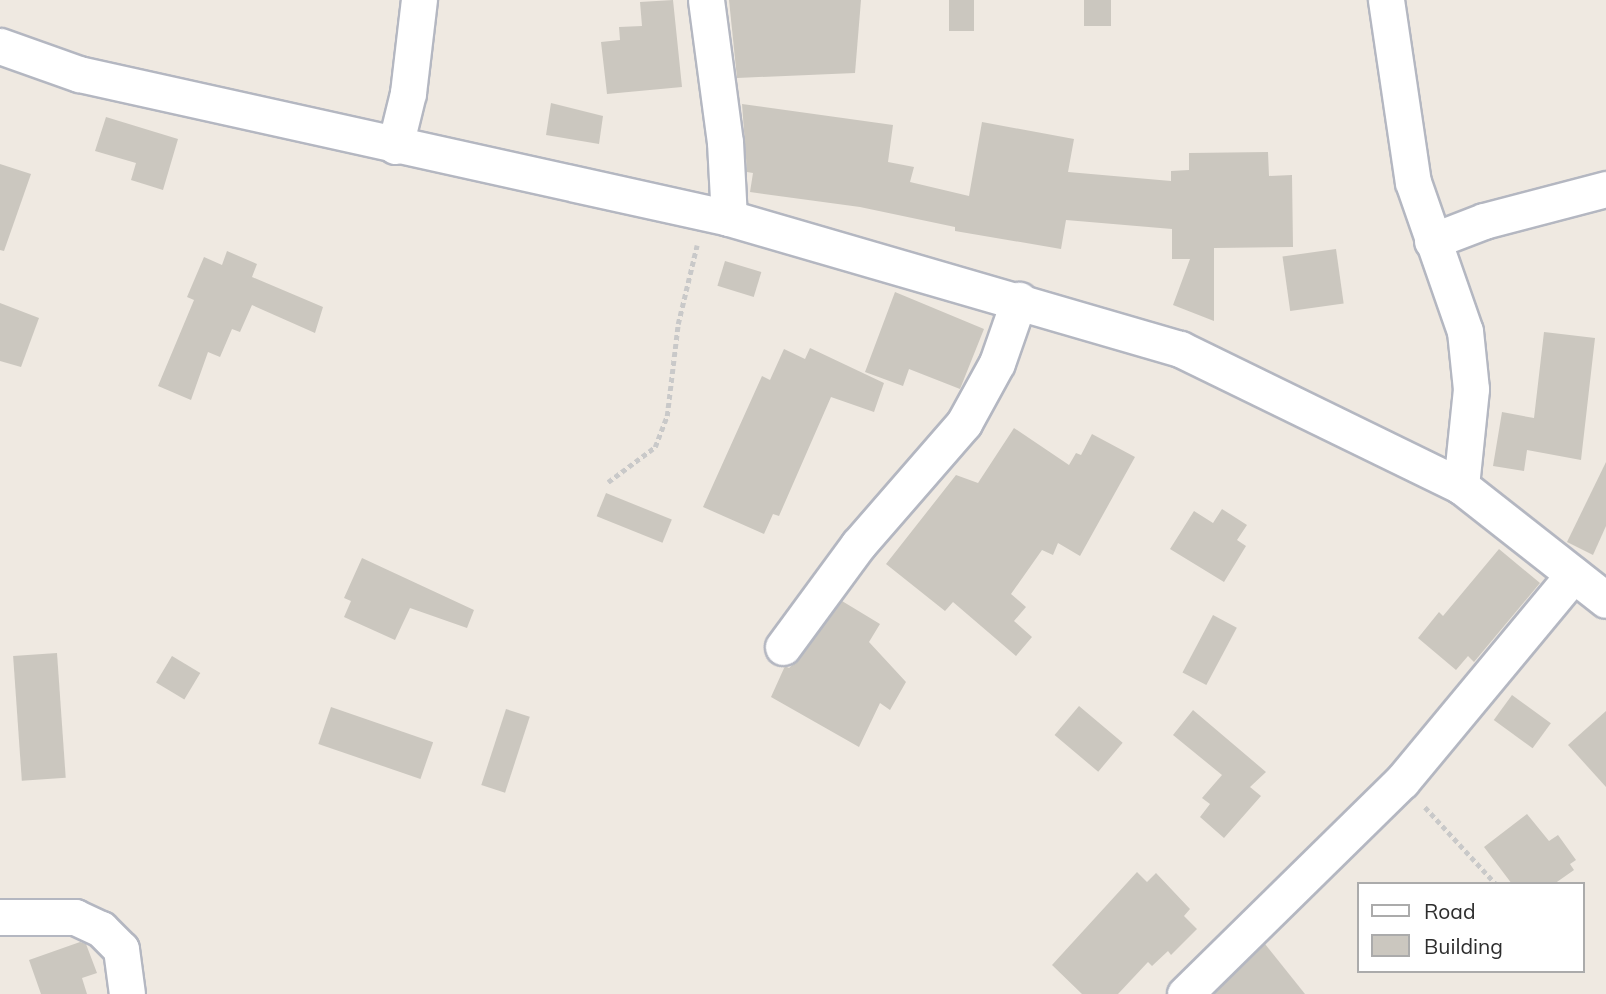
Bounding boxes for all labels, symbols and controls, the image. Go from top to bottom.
legend [1358,882,1585,973]
text: Road [1424,898,1475,924]
text: Building [1424,933,1503,959]

